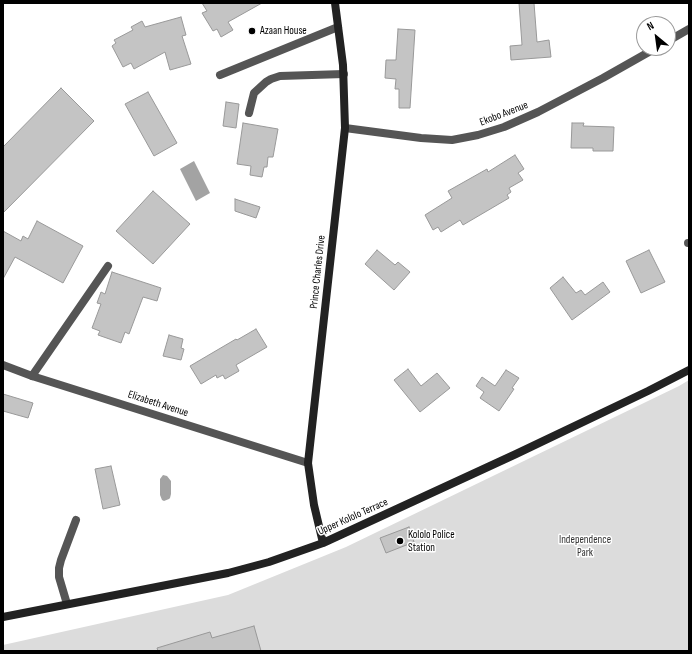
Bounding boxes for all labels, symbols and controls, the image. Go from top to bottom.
north arrow [636,16,676,56]
text: N [645,19,656,33]
place label: Azaan House [260,24,307,38]
marker: Azaan House [247,26,257,36]
street label: Ekobo Avenue [478,99,530,129]
street label: Prince Charles Drive [308,235,328,309]
street label: Elizabeth Avenue [126,388,190,420]
street label: Upper Kololo Terrace [316,496,390,538]
place label: Kololo Police Station [408,528,455,554]
park label: Independence Park [559,533,611,559]
marker: Kololo Police Station [395,536,405,546]

